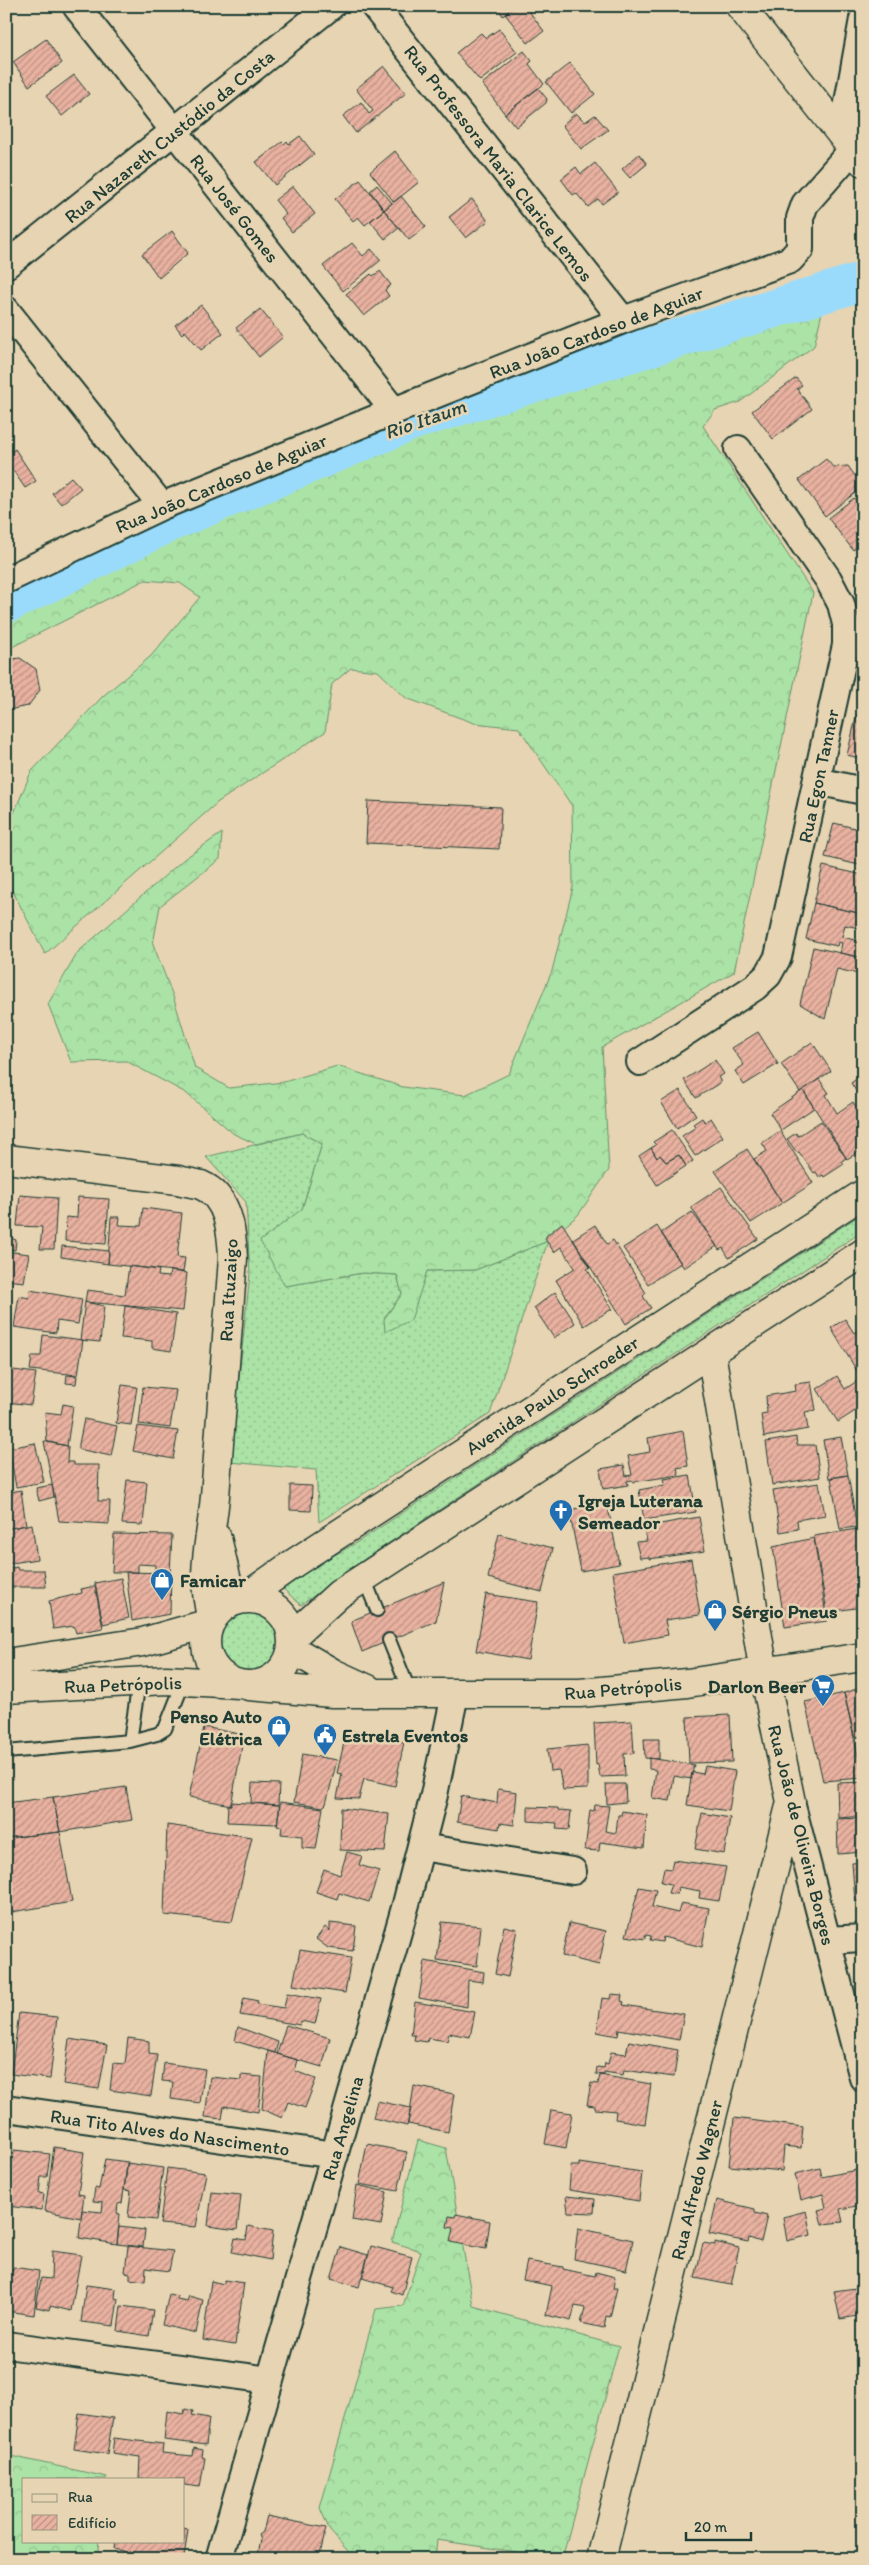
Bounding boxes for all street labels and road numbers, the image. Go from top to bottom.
street label: Rua Professora Maria Clarice Lemos [399,40,598,286]
street label: Rua Nazareth Custódio da Costa [60,45,279,228]
street label: Rua José Gomes [185,149,284,267]
street label: Rua João Cardoso de Aguiar [486,281,707,384]
street label: Rua João Cardoso de Aguiar [112,428,331,538]
street label: Rua Egon Tanner [793,706,844,845]
street label: Rua Ituzaigo [214,1238,243,1342]
street label: Avenida Paulo Schroeder [461,1331,643,1460]
street label: Rua Petrópolis [64,1671,182,1698]
street label: Rua Petrópolis [563,1672,683,1705]
street label: Rua João de Oliveira Borges [763,1722,840,1948]
street label: Rua Angelina [317,2073,368,2183]
street label: Rua Alfredo Wagner [665,2097,728,2263]
street label: Rua Tito Alves do Nascimento [49,2104,291,2161]

